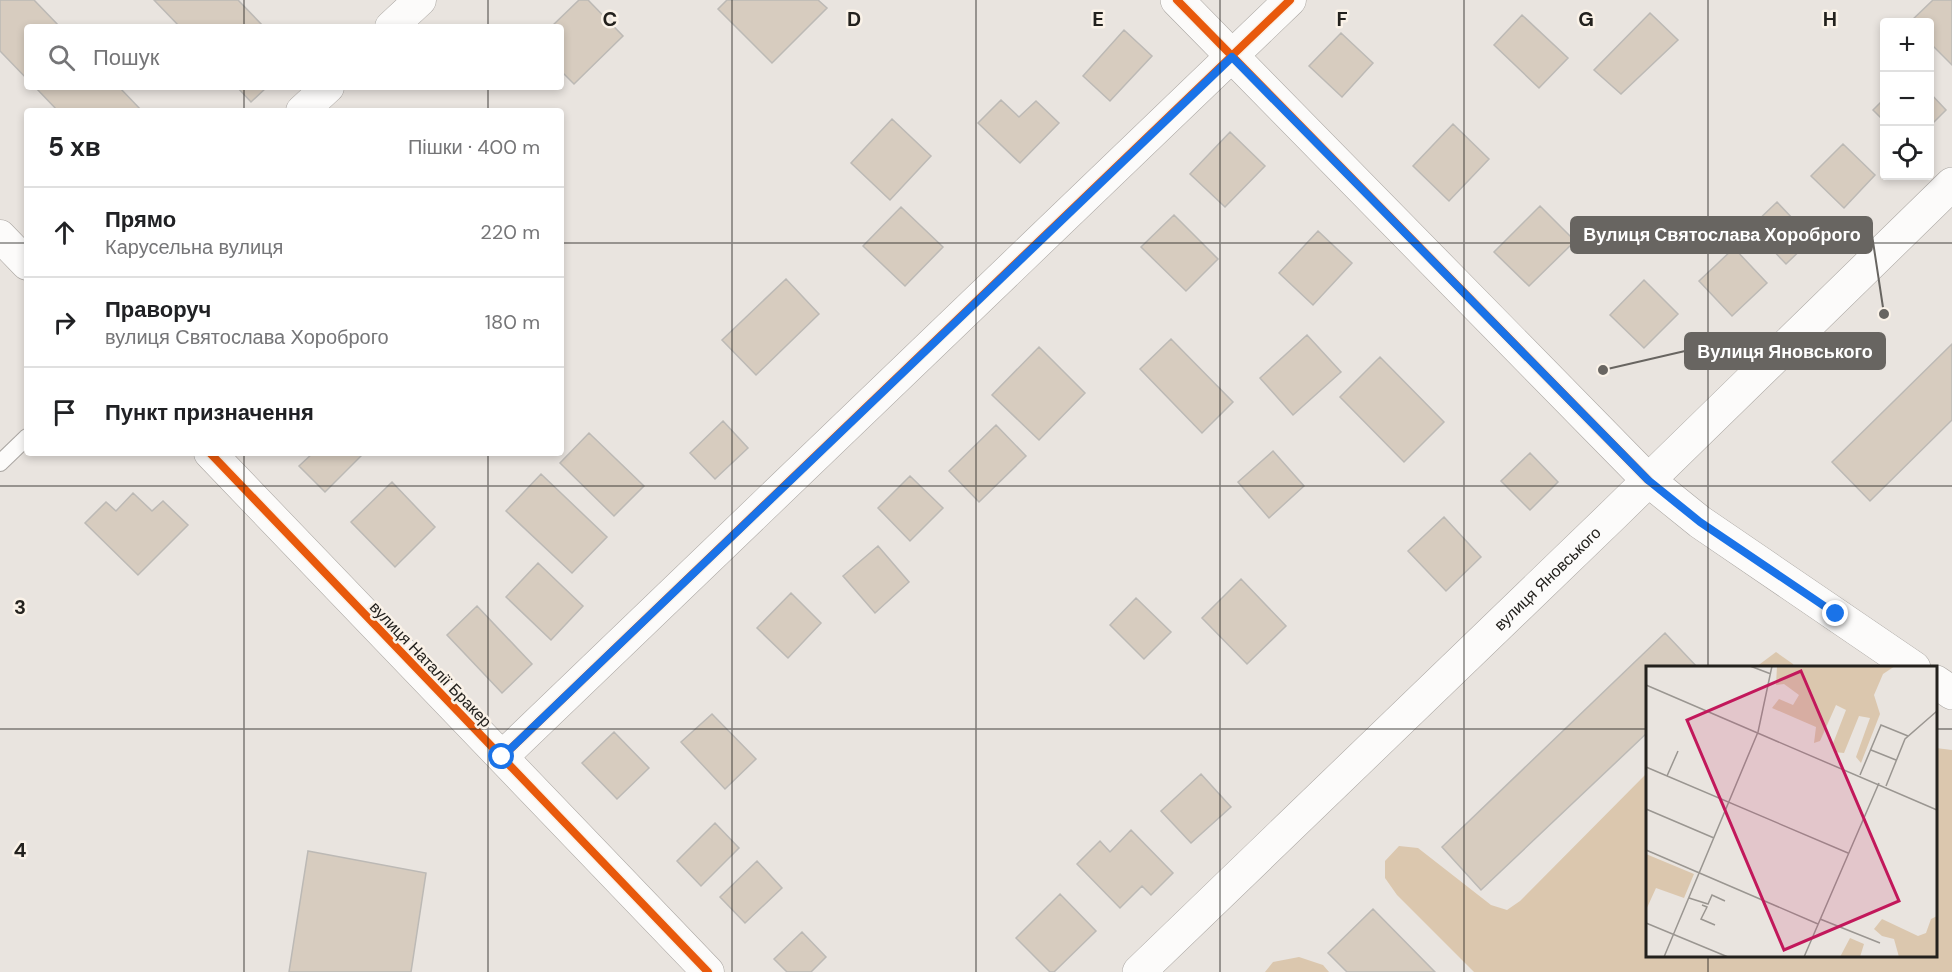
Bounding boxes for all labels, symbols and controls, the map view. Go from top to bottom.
text: C [603,6,617,32]
text: D [847,6,861,32]
text: E [1092,6,1104,32]
text: F [1336,6,1348,32]
text: G [1578,6,1594,32]
text: H [1823,6,1837,32]
map controls [1880,18,1934,180]
button: + [1880,18,1934,72]
search box [24,24,564,90]
icon: search [45,41,78,74]
text: Пошук [93,43,159,72]
button: − [1880,72,1934,126]
button: locate [1880,126,1934,180]
text: 5 хв [48,130,101,164]
text: Пішки · 400 m [408,134,540,160]
text: Прямо [105,205,176,234]
icon: ahead [48,216,81,249]
callout: Вулиця Святослава Хороброго [1571,217,1872,253]
text: 220 m [480,219,540,245]
text: Вулиця Святослава Хороброго [1583,223,1861,247]
text: Карусельна вулиця [105,234,283,260]
text: Праворуч [105,295,211,324]
icon: right [48,306,81,339]
text: 180 m [485,309,540,335]
text: вулиця Святослава Хороброго [105,324,389,350]
callout: Вулиця Яновського [1685,333,1885,369]
text: Вулиця Яновського [1697,340,1873,364]
icon: arrive [48,396,81,429]
text: Пункт призначення [105,398,314,427]
street label: вулиця Яновського [1490,522,1606,635]
text: 3 [14,594,26,620]
street label: вулиця Наталії Бракер [365,597,496,732]
route end [1822,600,1848,626]
inset map [1646,666,1937,957]
route start [488,743,514,769]
text: 4 [14,837,27,863]

